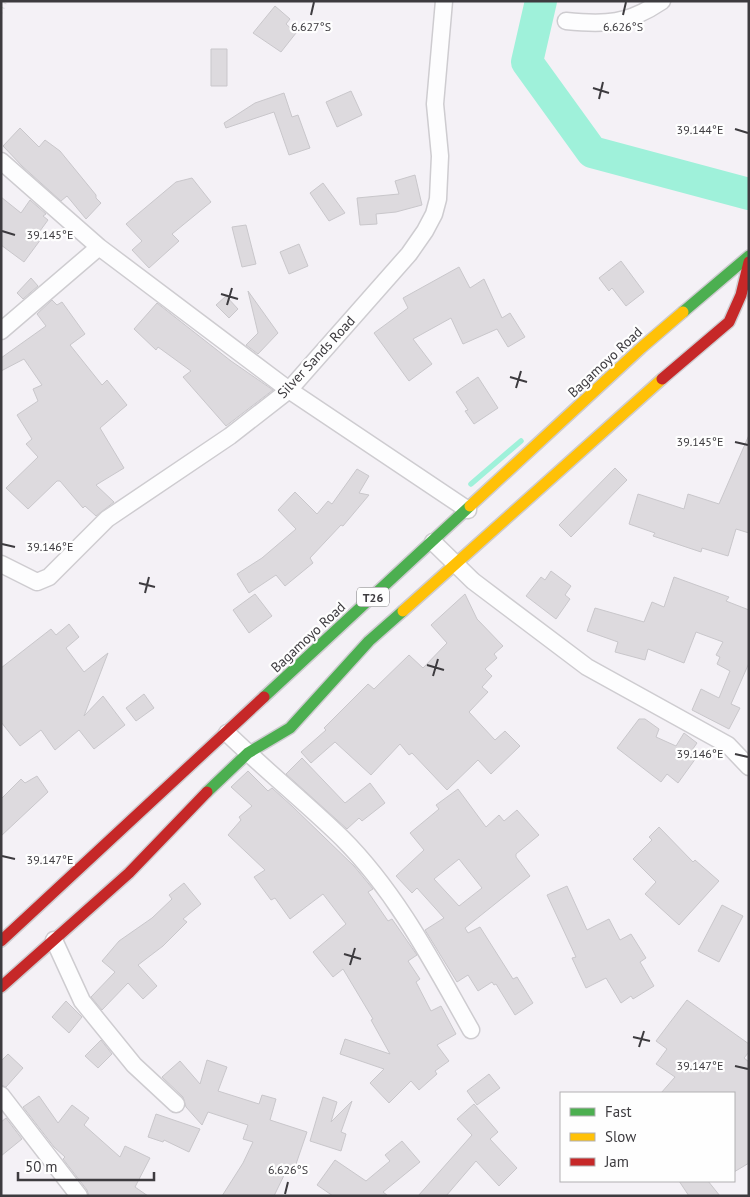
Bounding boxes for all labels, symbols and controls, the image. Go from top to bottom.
text: 6.627°S [291,19,331,34]
text: 6.626°S [603,19,643,34]
text: 39.144°E [677,122,723,137]
text: 39.145°E [27,227,73,242]
street label: Silver Sands Road [273,312,359,402]
street label: Bagamoyo Road [564,323,646,401]
text: 39.145°E [677,434,723,449]
text: 39.146°E [27,539,73,554]
road number: T26 [357,588,389,606]
street label: Bagamoyo Road [267,598,349,676]
text: 39.146°E [677,746,723,761]
text: 39.147°E [27,852,73,867]
text: 39.147°E [677,1058,723,1073]
legend [560,1092,735,1182]
text: Fast [605,1102,632,1121]
text: Slow [605,1127,636,1146]
scale bar [18,1150,154,1182]
text: Jam [604,1152,629,1171]
text: 50 m [25,1157,58,1176]
text: 6.626°S [268,1162,308,1177]

